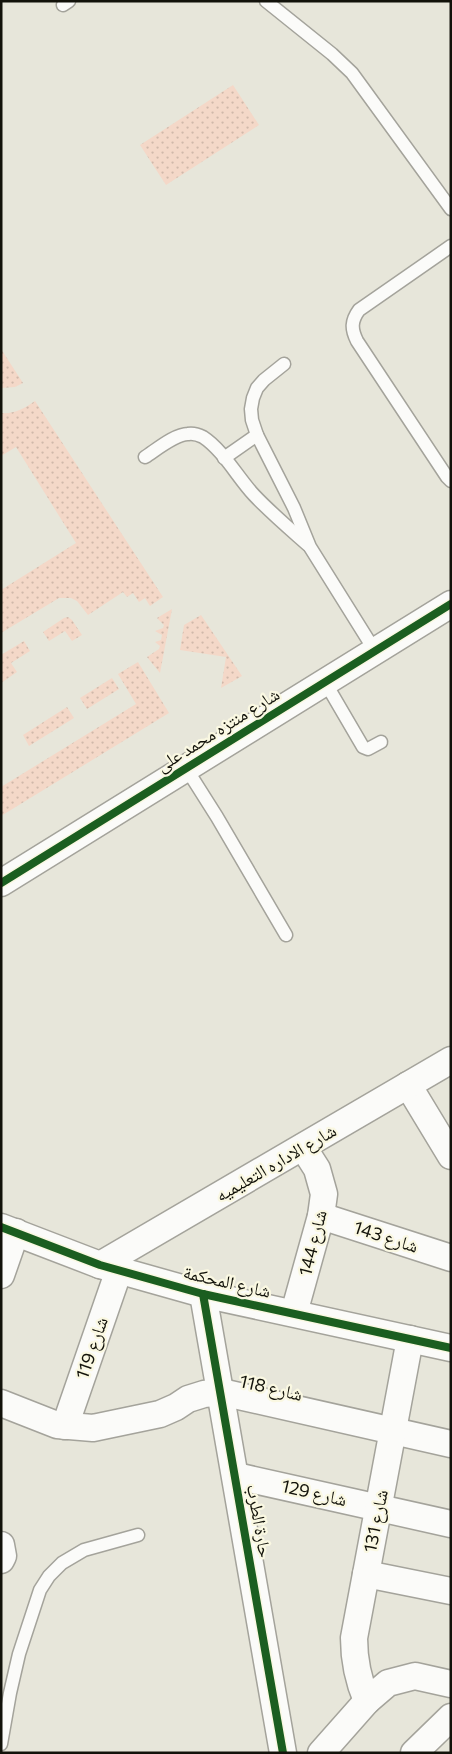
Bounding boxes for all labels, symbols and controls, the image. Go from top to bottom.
street label: شارع منتزه محمد على [152,682,284,777]
street label: شارع الاداره التعليميه [211,1119,340,1206]
street label: شارع 144 [293,1208,332,1278]
street label: شارع 143 [351,1215,421,1258]
street label: شارع المحكمة [181,1260,273,1303]
street label: شارع 119 [70,1314,113,1382]
street label: شارع 118 [237,1369,305,1406]
street label: شارع 129 [279,1474,349,1511]
street label: حارة الطرب [242,1482,277,1559]
street label: شارع 131 [358,1488,393,1554]

